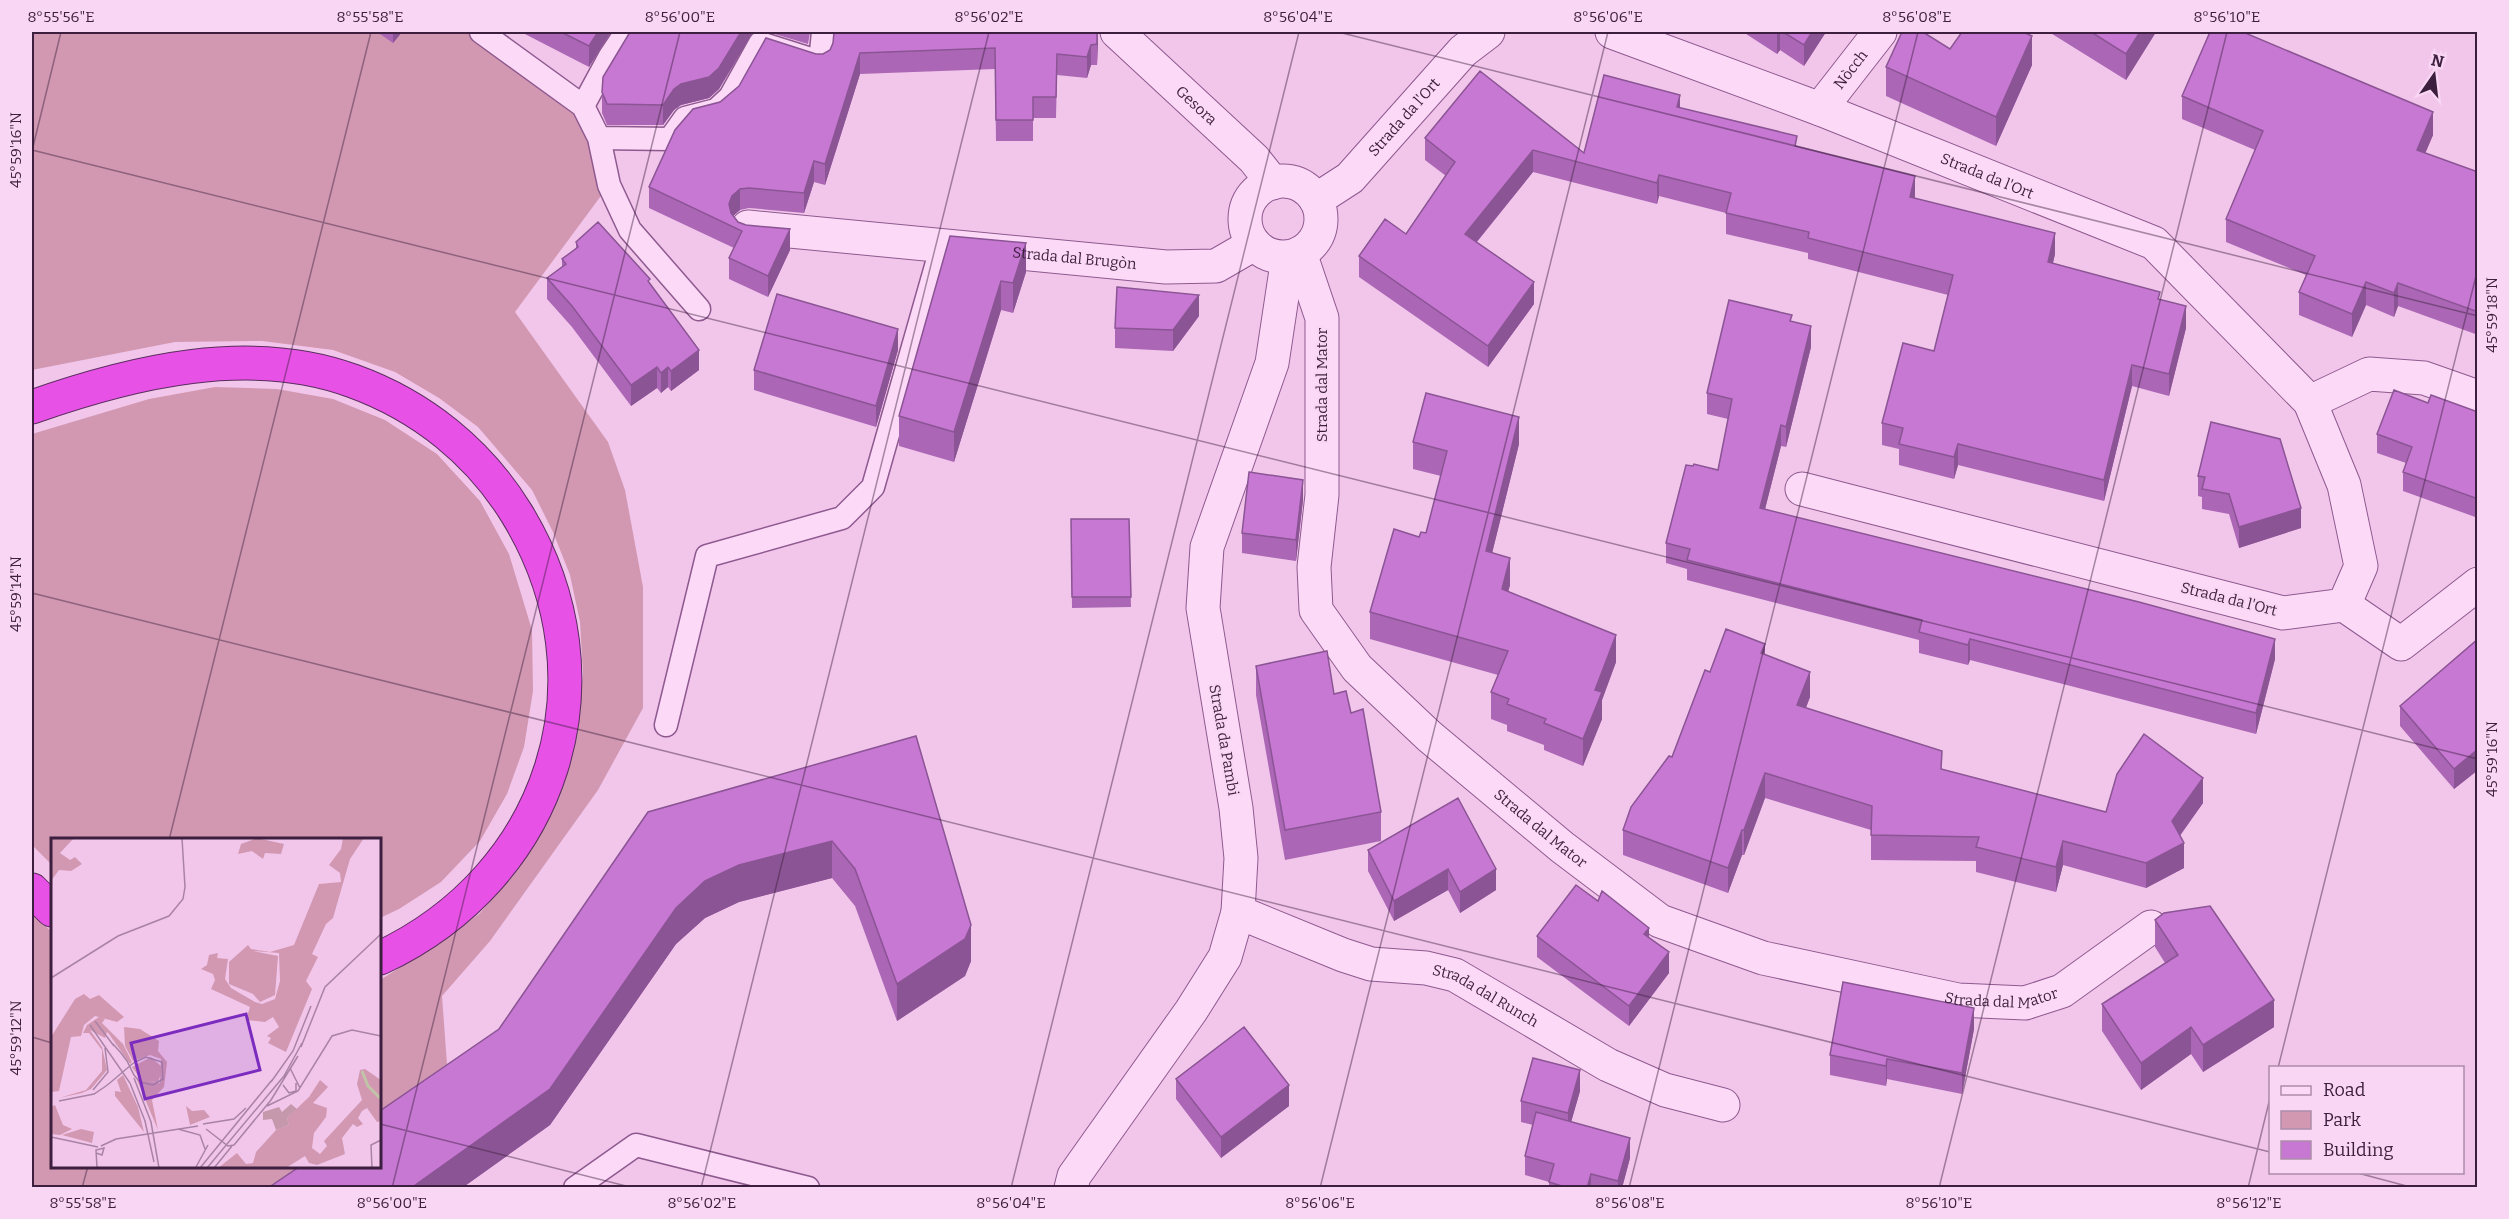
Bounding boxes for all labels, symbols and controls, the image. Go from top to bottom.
text: 8°55'56"E [27,8,95,26]
text: 8°55'58"E [337,8,403,26]
text: 8°56'00"E [645,8,715,26]
text: 8°56'02"E [955,8,1023,26]
text: 8°56'04"E [1263,8,1333,26]
text: 8°56'06"E [1573,8,1643,26]
text: 8°56'08"E [1882,8,1952,26]
text: 8°56'10"E [2194,8,2260,26]
north arrow [2404,45,2464,105]
street label: Nòcch [1830,46,1872,93]
text: N [2429,50,2446,72]
street label: Strada da l'Ort [1365,74,1444,160]
street label: Gesora [1172,82,1220,129]
text: 45°59'16"N [7,112,25,188]
street label: Strada da l'Ort [1938,149,2037,203]
street label: Strada dal Brugòn [1012,243,1138,273]
text: 45°59'18"N [2483,277,2501,353]
street label: Strada dal Mator [1313,327,1331,442]
text: 45°59'14"N [7,556,25,632]
street label: Strada da l'Ort [2179,578,2280,620]
street label: Strada da Pambi [1205,683,1243,798]
text: 45°59'16"N [2483,721,2501,797]
street label: Strada dal Mator [1490,785,1591,872]
inset map [51,838,381,1168]
street label: Strada dal Runch [1431,961,1542,1031]
street label: Strada dal Mator [1943,984,2061,1012]
text: 45°59'12"N [7,1000,25,1076]
legend [2269,1066,2464,1174]
text: Road [2323,1079,2366,1101]
text: Park [2323,1109,2362,1131]
text: Building [2323,1139,2394,1161]
text: 8°55'58"E [50,1194,116,1212]
text: 8°56'00"E [357,1194,427,1212]
text: 8°56'02"E [668,1194,736,1212]
text: 8°56'04"E [976,1194,1046,1212]
text: 8°56'06"E [1285,1194,1355,1212]
text: 8°56'08"E [1595,1194,1665,1212]
text: 8°56'10"E [1906,1194,1972,1212]
text: 8°56'12"E [2216,1194,2282,1212]

